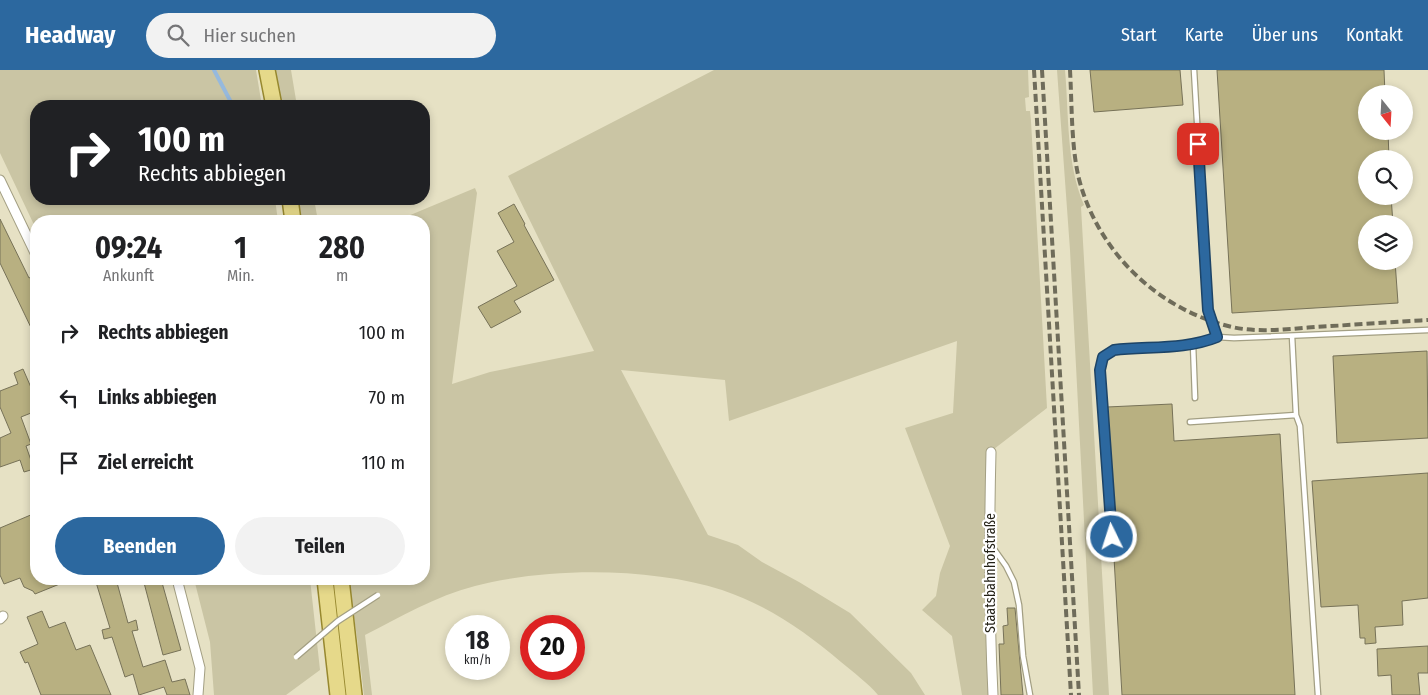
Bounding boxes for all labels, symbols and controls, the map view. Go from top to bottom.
search box [146,13,496,58]
text: Headway [25,21,116,49]
icon: search [164,21,192,49]
text: Hier suchen [204,24,296,47]
text: Start [1121,24,1157,46]
text: Karte [1185,24,1224,46]
text: Über uns [1252,24,1318,46]
text: Kontakt [1346,24,1403,46]
north arrow [1358,85,1412,140]
map controls [1358,85,1413,270]
text: 100 m [138,118,225,160]
icon: right [55,120,120,185]
pin [1177,123,1219,165]
icon: arrive [1184,130,1212,158]
button: search [1358,150,1413,205]
text: Rechts abbiegen [138,160,286,187]
button: layers [1358,215,1413,270]
text: 09:24 [95,230,162,266]
text: 1 [234,230,247,266]
text: 280 [319,230,365,266]
text: Ankunft [103,266,154,285]
text: Min. [227,266,254,285]
text: m [336,266,348,285]
icon: right [55,319,83,347]
text: Rechts abbiegen [98,321,228,344]
text: 100 m [359,321,405,344]
icon: left [55,384,83,412]
text: Links abbiegen [98,386,217,409]
text: 70 m [369,386,405,409]
icon: arrive [55,449,83,477]
text: Ziel erreicht [98,451,194,474]
text: 110 m [361,451,405,474]
position arrow [1085,510,1137,562]
street label: Staatsbahnhofstraße [982,513,999,633]
button: Beenden [55,517,225,575]
button: Teilen [235,517,405,575]
speed limit sign: 20 [520,615,585,680]
text: 18 [466,626,489,656]
text: km/h [464,653,491,667]

